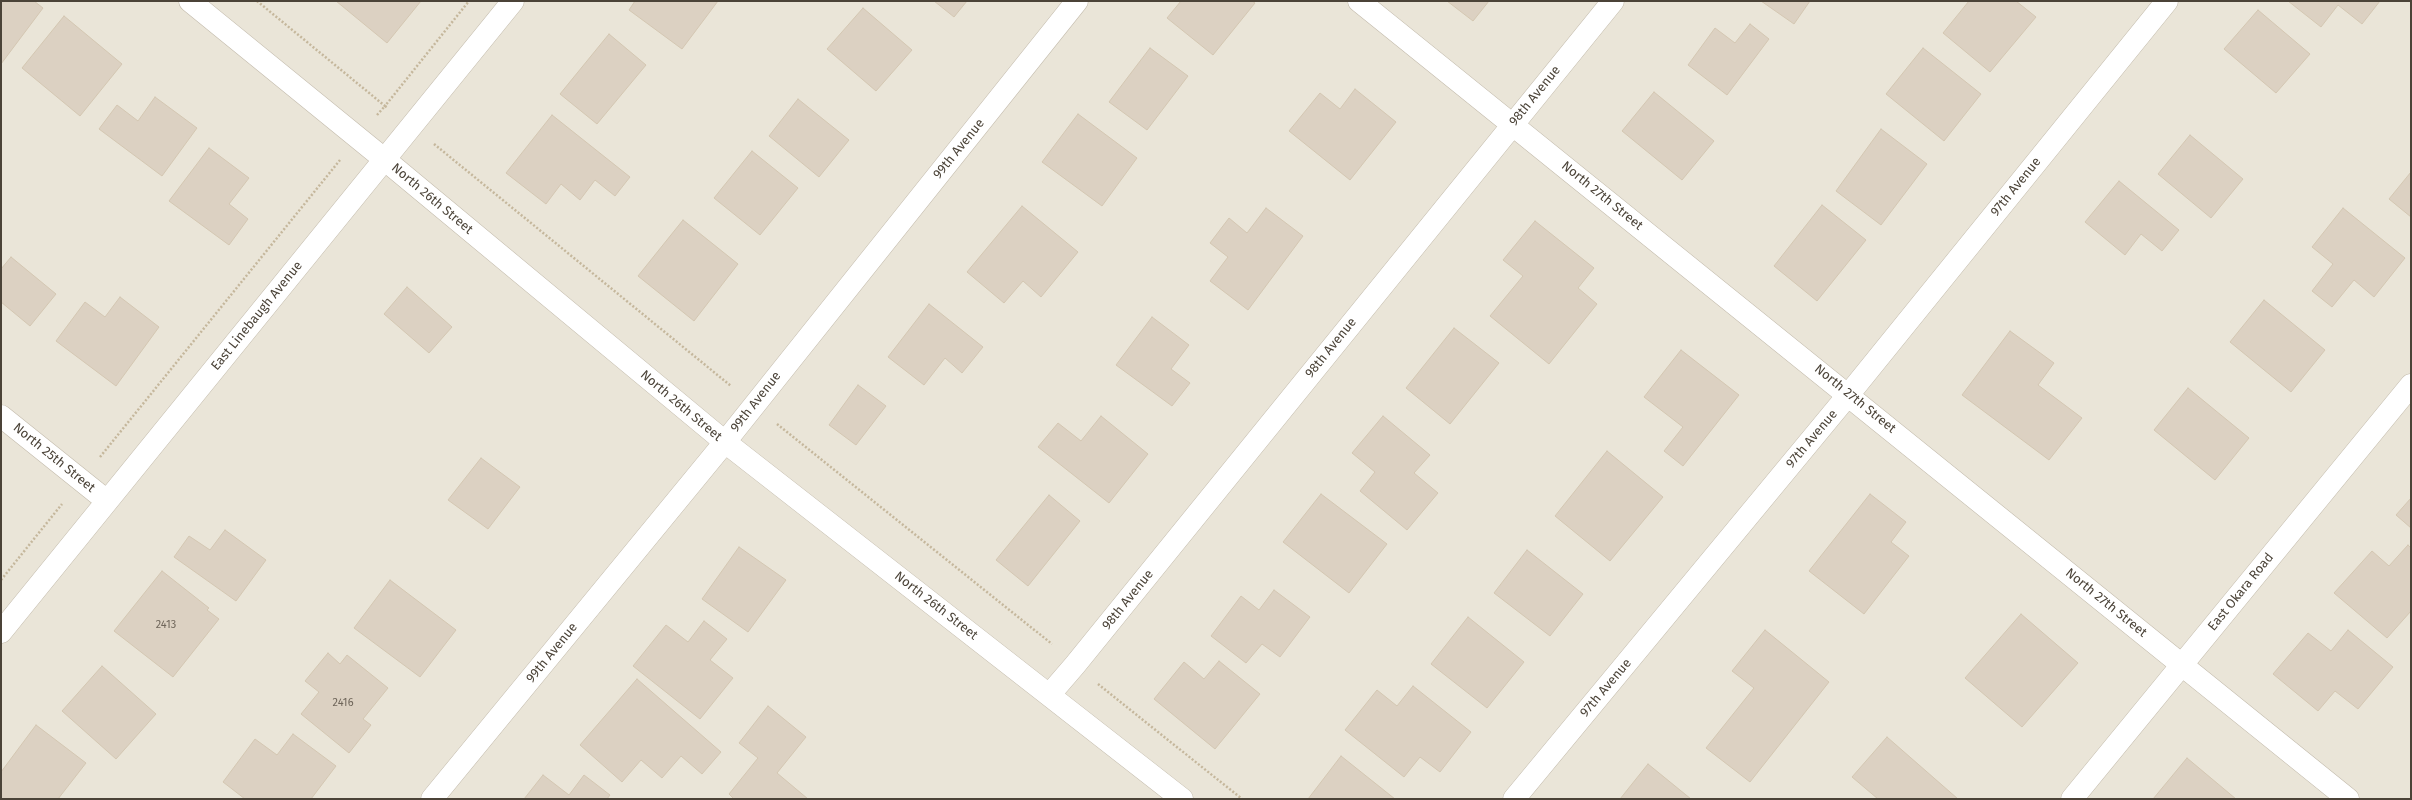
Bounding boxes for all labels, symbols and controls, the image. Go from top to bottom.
street label: 98th Avenue [1506,63,1564,129]
street label: 99th Avenue [930,116,988,182]
street label: 97th Avenue [1988,154,2044,220]
street label: North 27th Street [1558,158,1646,234]
street label: North 26th Street [388,160,476,238]
street label: East Linebaugh Avenue [208,258,306,374]
street label: 98th Avenue [1302,315,1360,381]
street label: North 27th Street [1811,361,1899,437]
street label: North 26th Street [637,367,725,445]
street label: 99th Avenue [728,369,784,435]
street label: 97th Avenue [1783,407,1841,471]
street label: North 25th Street [10,420,98,496]
street label: East Okara Road [2205,550,2277,634]
street label: North 27th Street [2062,565,2150,641]
street label: 98th Avenue [1099,567,1157,633]
street label: North 26th Street [891,569,981,643]
house number: 2413 [156,618,176,632]
street label: 99th Avenue [523,620,581,686]
street label: 97th Avenue [1577,656,1635,720]
house number: 2416 [333,696,353,710]

